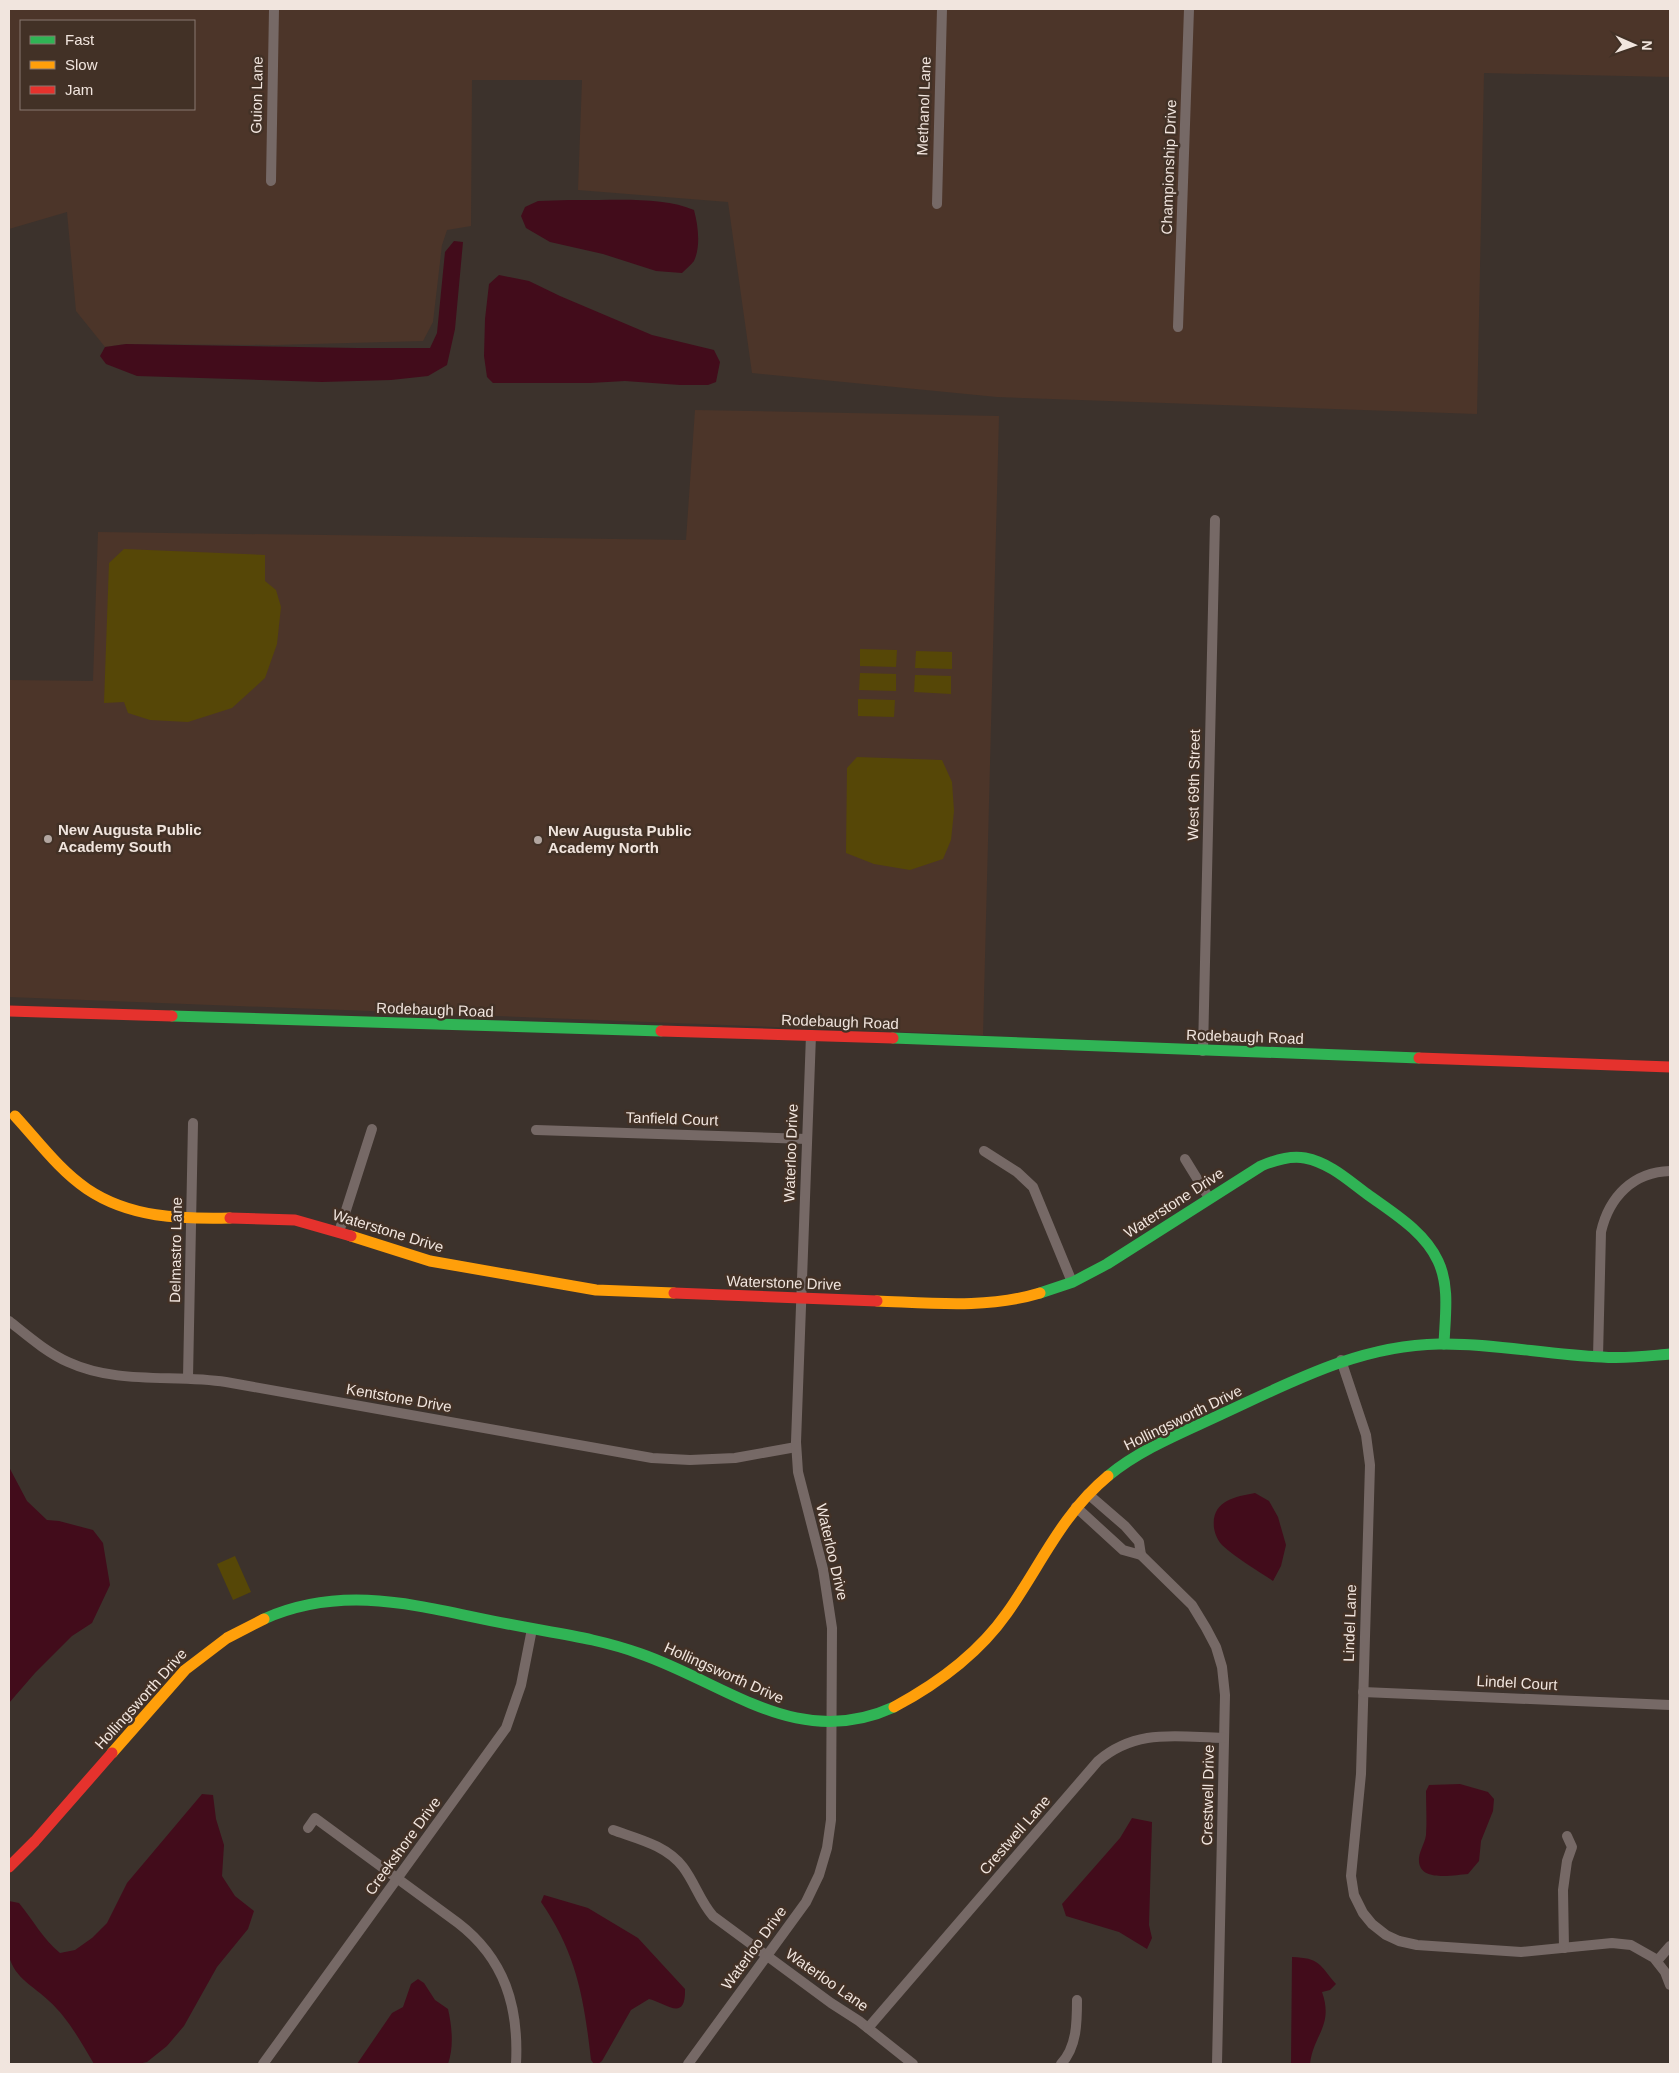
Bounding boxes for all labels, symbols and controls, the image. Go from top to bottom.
legend [20,20,195,110]
north arrow [1609,20,1659,70]
text: Fast [65,31,95,48]
text: N [1639,40,1655,51]
text: Slow [65,56,98,73]
street label: Guion Lane [247,56,266,134]
street label: Methanol Lane [913,56,934,156]
text: Jam [65,81,93,98]
street label: Championship Drive [1158,99,1179,235]
street label: West 69th Street [1184,728,1203,841]
place label: New Augusta Public Academy South [58,821,202,855]
place label: New Augusta Public Academy North [548,822,692,856]
marker: New Augusta Public Academy South [42,833,54,845]
marker: New Augusta Public Academy North [532,834,544,846]
street label: Rodebaugh Road [376,999,494,1020]
street label: Rodebaugh Road [781,1011,899,1032]
street label: Rodebaugh Road [1186,1026,1304,1047]
street label: Waterloo Drive [780,1103,801,1203]
street label: Tanfield Court [625,1108,719,1129]
street label: Waterstone Drive [1121,1164,1227,1241]
street label: Delmastro Lane [166,1197,185,1303]
street label: Waterstone Drive [331,1206,446,1256]
street label: Waterstone Drive [726,1272,842,1293]
street label: Kentstone Drive [345,1380,453,1415]
street label: Hollingsworth Drive [1121,1382,1245,1454]
street label: Waterloo Drive [813,1502,852,1602]
street label: Lindel Lane [1340,1584,1359,1662]
street label: Hollingsworth Drive [662,1638,787,1707]
street label: Hollingsworth Drive [91,1645,190,1752]
street label: Lindel Court [1476,1672,1559,1693]
street label: Crestwell Drive [1198,1744,1217,1846]
street label: Crestwell Lane [976,1792,1054,1878]
street label: Creekshore Drive [361,1793,444,1898]
street label: Waterloo Drive [718,1903,789,1993]
street label: Waterloo Lane [783,1945,872,2014]

